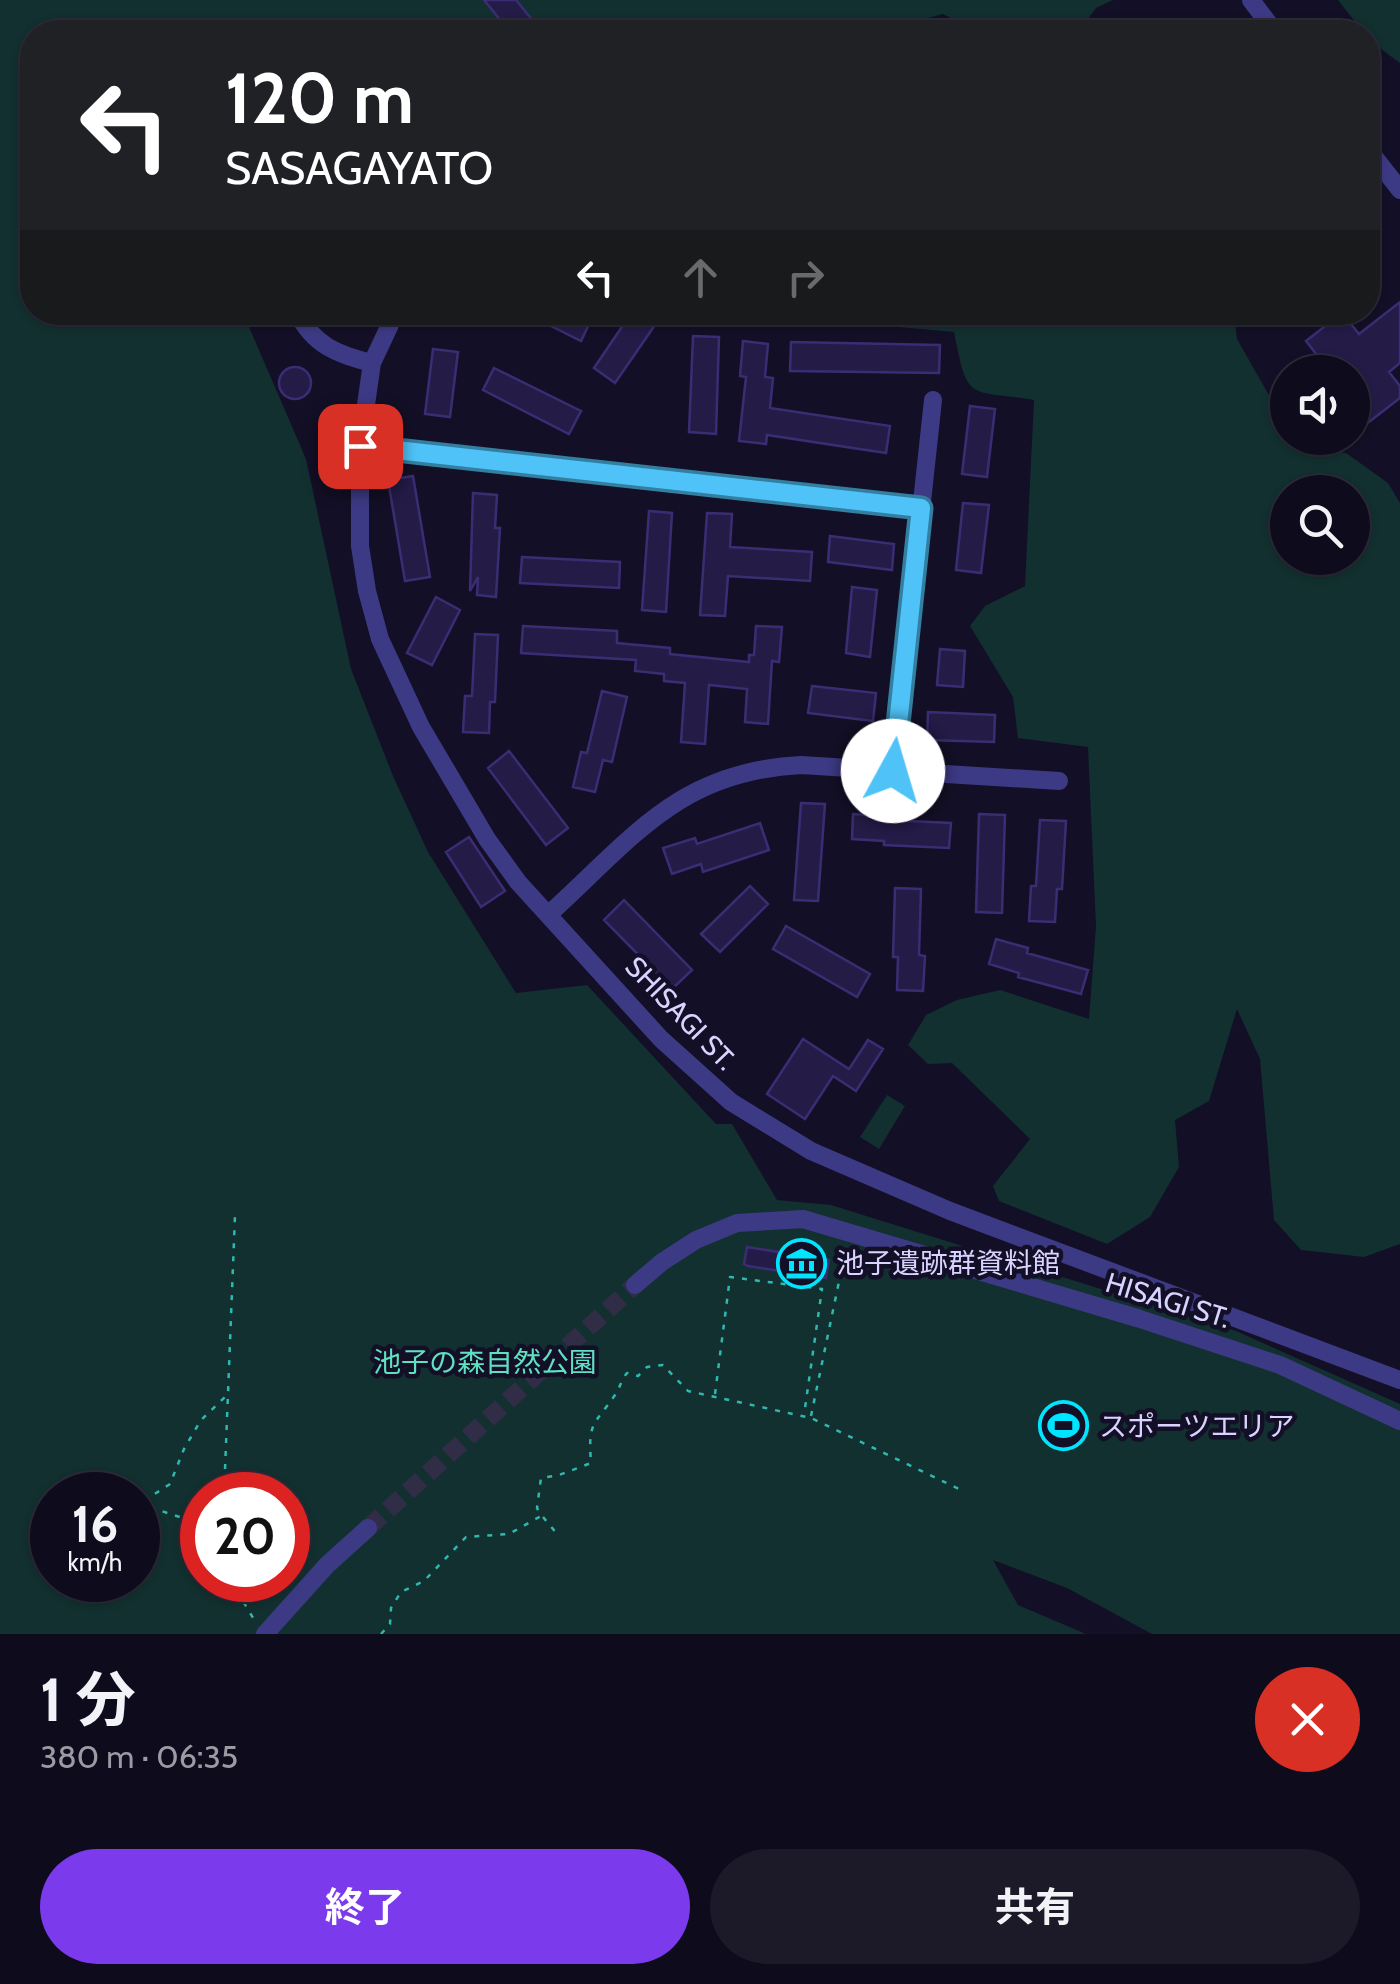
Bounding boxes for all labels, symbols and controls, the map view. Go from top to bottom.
text: 120 m [225,55,414,141]
icon: left [60,60,190,190]
text: SASAGAYATO [225,141,493,195]
icon: left [568,250,623,305]
icon: ahead [673,250,728,305]
icon: right [778,250,833,305]
map controls [1270,355,1370,575]
button: sound [1270,355,1370,455]
pin [318,404,403,489]
icon: arrive [333,419,388,474]
button: search [1270,475,1370,575]
position arrow [841,719,945,823]
street label: SHISAGI ST. [619,949,743,1077]
museum icon: 池子遺跡群資料館 [775,1237,827,1289]
place label: 池子遺跡群資料館 [836,1246,1060,1280]
street label: HISAGI ST. [1102,1265,1234,1335]
park label: 池子の森自然公園 [373,1345,597,1379]
sports icon: スポーツエリア [1038,1400,1090,1452]
place label: スポーツエリア [1099,1409,1294,1443]
speed limit sign: 20 [180,1472,310,1602]
text: 16 [72,1494,118,1555]
text: km/h [68,1547,122,1577]
text: 1 分 [40,1663,136,1736]
button: close [1255,1667,1360,1772]
text: 380 m · 06:35 [40,1737,238,1776]
button: 終了 [40,1849,690,1964]
button: 共有 [710,1849,1360,1964]

